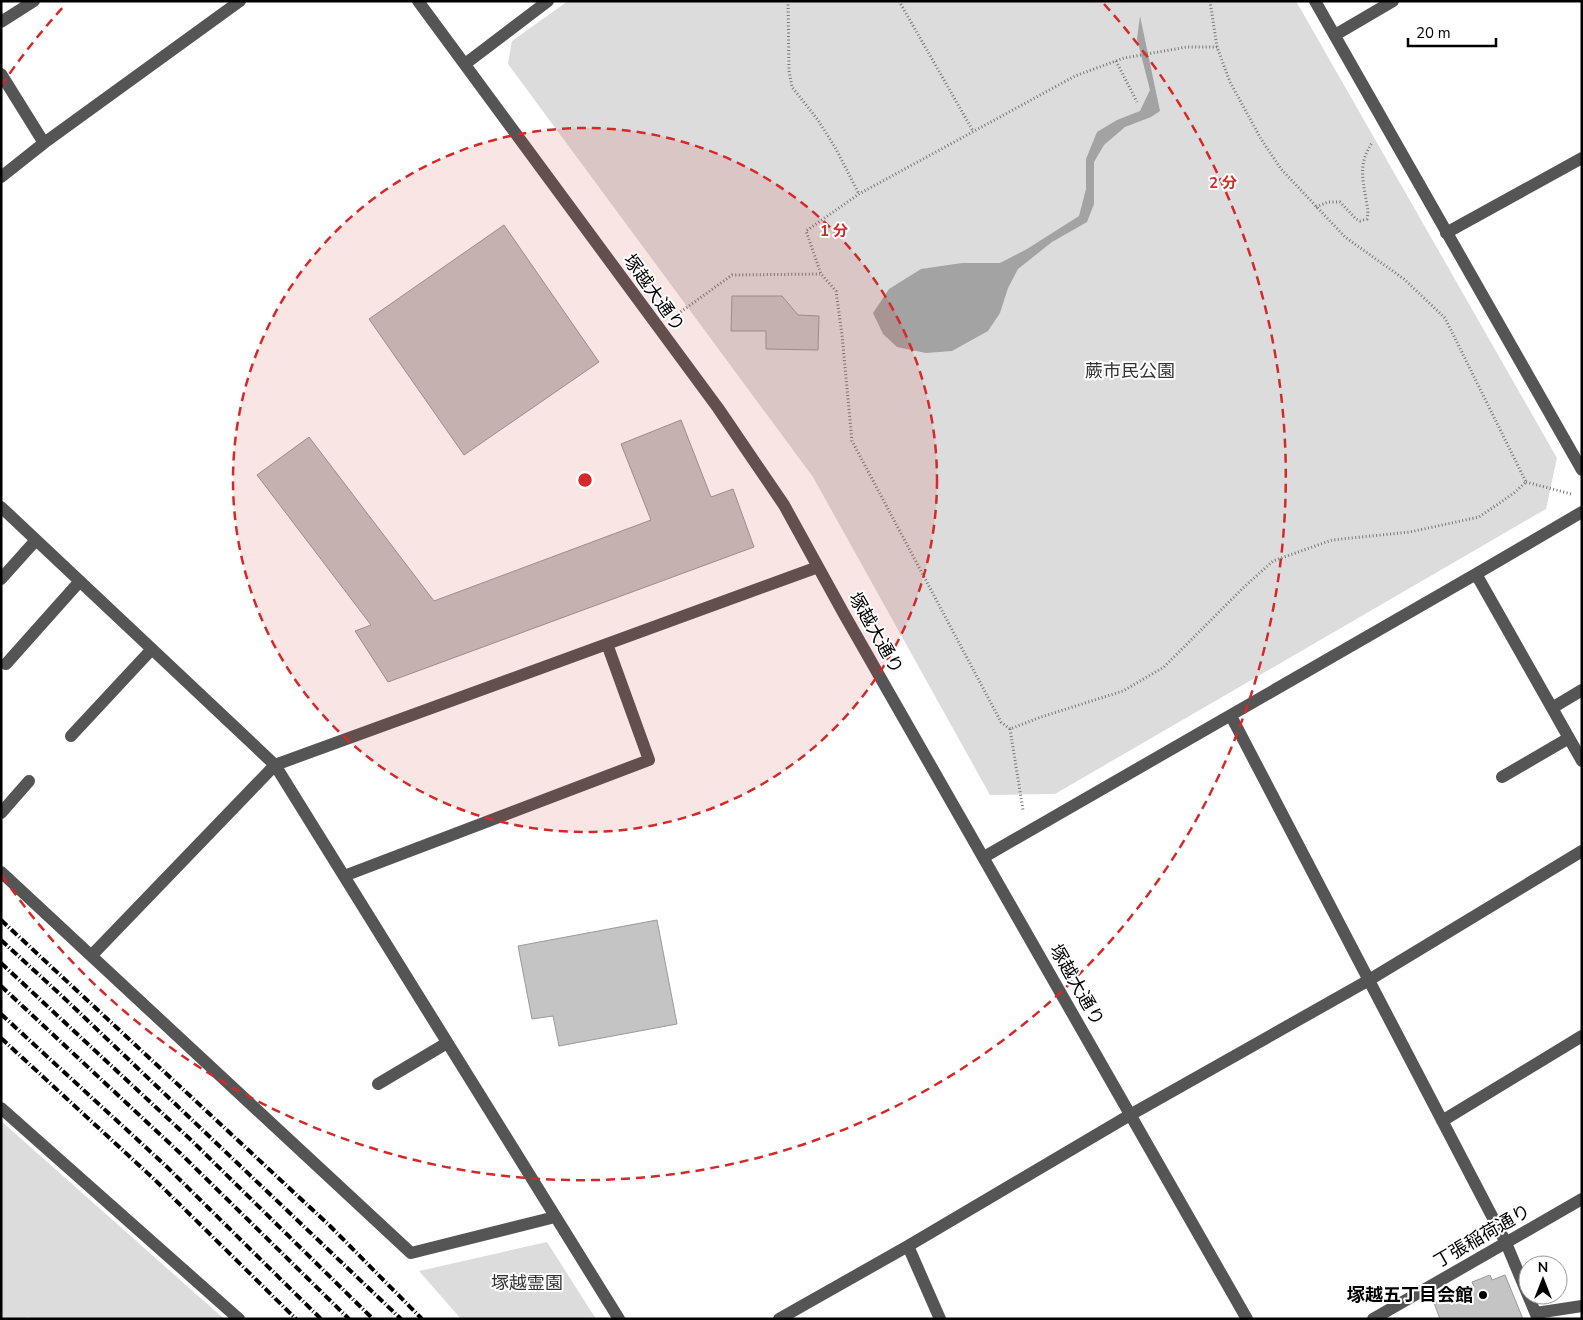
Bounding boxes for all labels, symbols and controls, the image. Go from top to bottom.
scale bar [1408,15,1496,47]
text: 20 m [1416,23,1451,43]
text: 2 分 [1209,173,1237,193]
text: 1 分 [820,221,848,241]
street label: 塚越大通り [618,250,690,336]
park label: 蕨市民公園 [1085,359,1175,383]
centre of rings [576,471,594,489]
street label: 塚越大通り [843,588,909,678]
street label: 塚越大通り [1044,940,1110,1030]
street label: 丁張稲荷通り [1429,1199,1535,1273]
north arrow [1518,1255,1568,1305]
text: N [1538,1258,1548,1277]
park label: 塚越霊園 [491,1271,563,1295]
place label: 塚越五丁目会館 [1347,1283,1473,1307]
marker: 塚越五丁目会館 [1477,1289,1489,1301]

